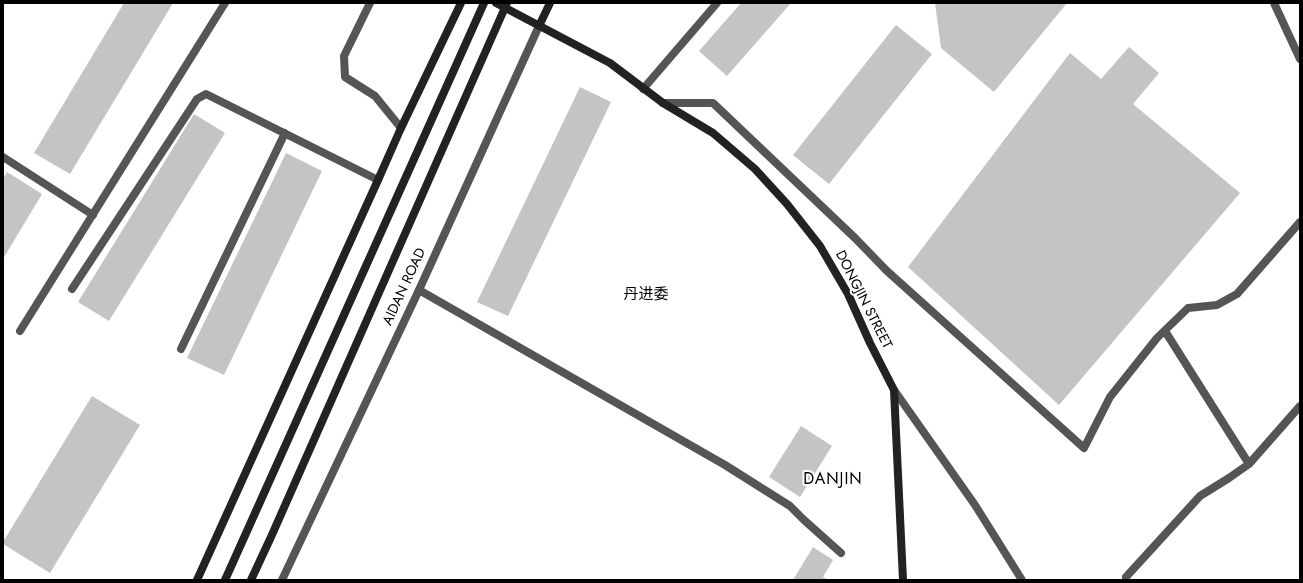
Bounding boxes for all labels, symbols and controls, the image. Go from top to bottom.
street label: AIDAN ROAD [380,246,430,328]
street label: DONGJIN STREET [831,248,895,352]
district label: 丹进委 [624,286,668,304]
district label: DANJIN [803,470,863,490]

